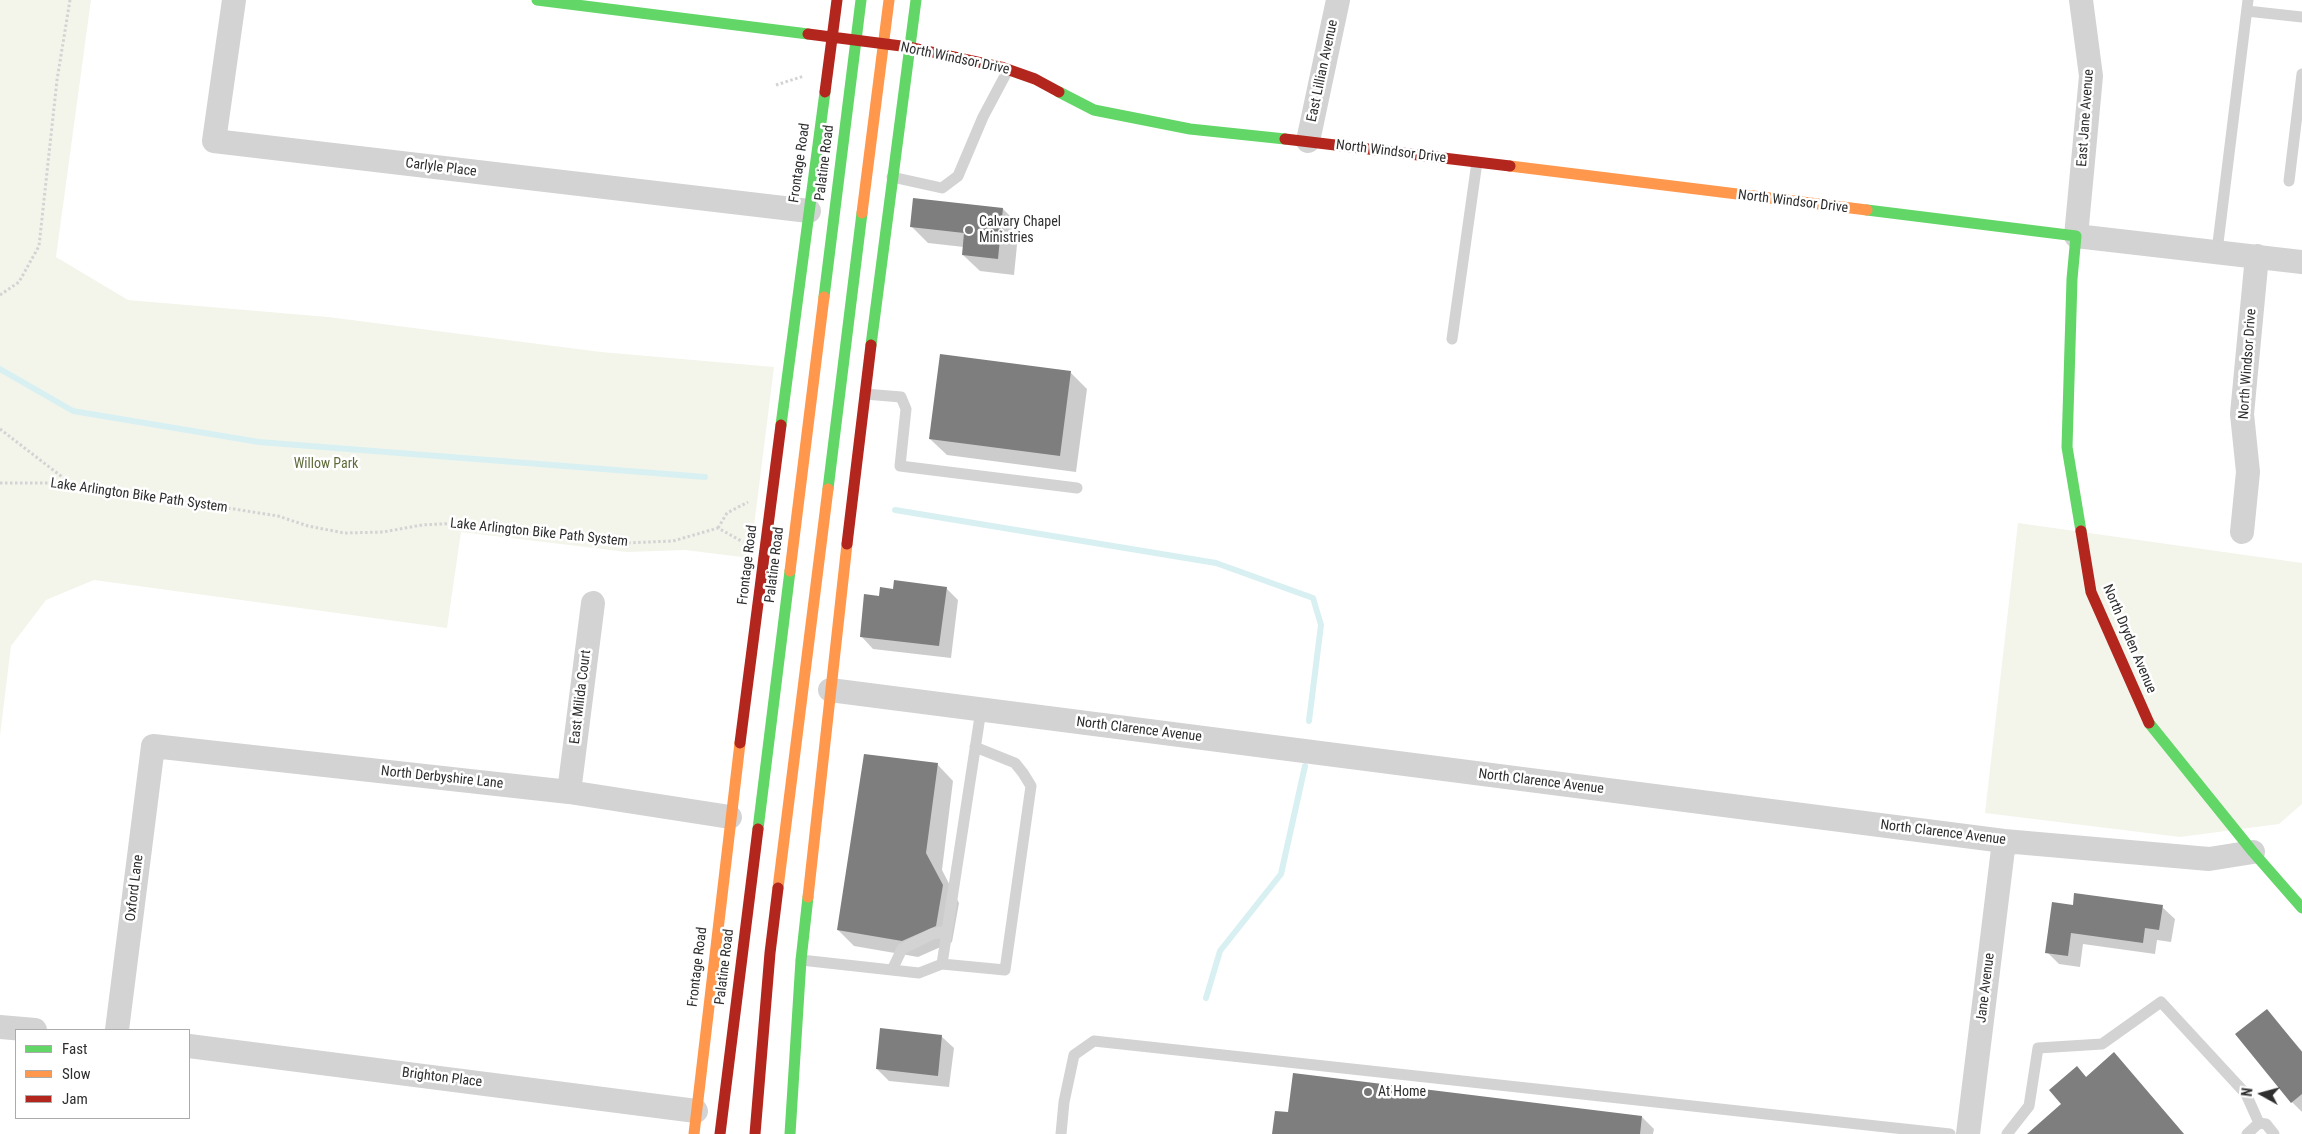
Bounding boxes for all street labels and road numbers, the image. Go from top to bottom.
street label: East Lillian Avenue [1304,18,1342,124]
street label: North Windsor Drive [899,39,1011,79]
street label: East Jane Avenue [2074,69,2098,167]
street label: Frontage Road [786,122,814,204]
street label: Palatine Road [812,124,838,202]
street label: North Windsor Drive [1335,137,1447,167]
street label: Carlyle Place [404,155,478,181]
street label: North Windsor Drive [1737,187,1849,217]
street label: North Windsor Drive [2236,308,2260,420]
street label: Lake Arlington Bike Path System [49,475,229,517]
street label: Lake Arlington Bike Path System [449,515,629,551]
street label: Frontage Road [735,524,761,606]
street label: Palatine Road [762,526,788,604]
street label: North Dryden Avenue [2099,582,2159,696]
street label: East Milida Court [567,649,595,745]
street label: North Clarence Avenue [1075,714,1203,746]
street label: North Derbyshire Lane [380,763,504,793]
street label: North Clarence Avenue [1477,766,1605,798]
street label: North Clarence Avenue [1879,817,2007,849]
street label: Oxford Lane [123,854,147,922]
street label: Frontage Road [685,926,711,1008]
street label: Palatine Road [712,928,738,1006]
street label: Jane Avenue [1973,952,1999,1024]
street label: Brighton Place [401,1065,483,1091]

